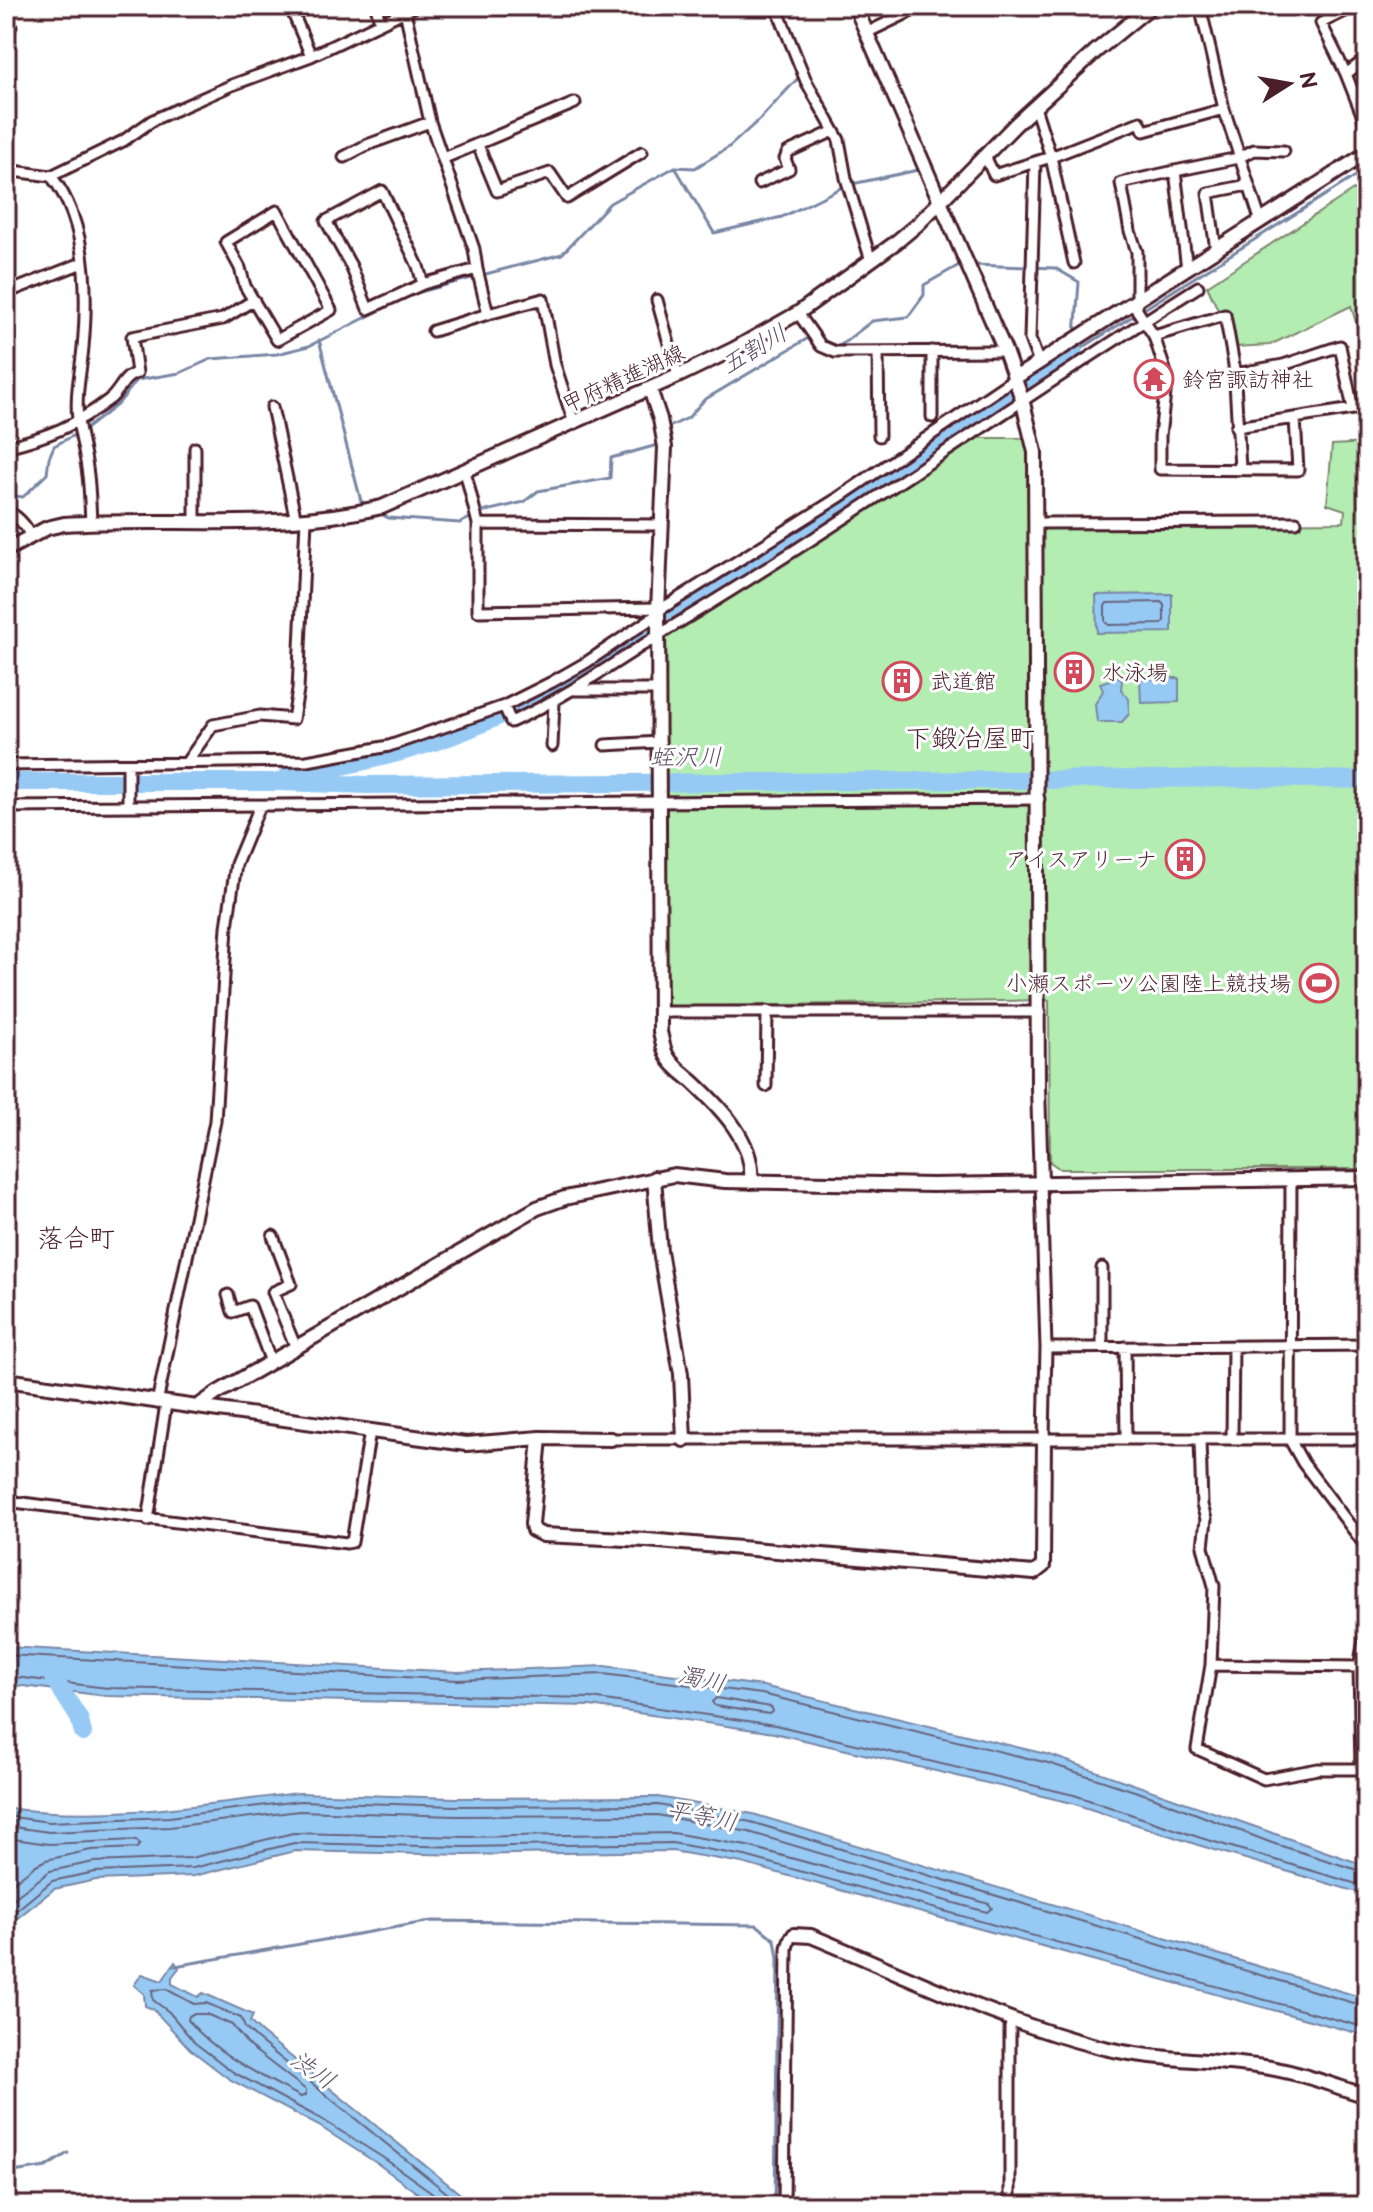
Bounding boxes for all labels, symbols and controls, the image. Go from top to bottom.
north arrow [1249,44,1329,124]
text: N [1292,70,1322,91]
water label: 五割川 [716,318,793,380]
street label: 甲府精進湖線 [558,339,689,419]
temple icon: 鈴宮諏訪神社 [1133,358,1175,400]
place label: 鈴宮諏訪神社 [1182,367,1314,394]
building icon: 水泳場 [1053,651,1095,693]
building icon: 武道館 [881,660,923,702]
place label: 水泳場 [1102,660,1168,687]
place label: 武道館 [930,669,996,696]
district label: 下鍛冶屋町 [905,724,1035,755]
water label: 蛭沢川 [650,743,722,772]
building icon: アイスアリーナ [1164,838,1206,880]
place label: アイスアリーナ [1005,847,1157,874]
sports icon: 小瀬スポーツ公園陸上競技場 [1298,962,1340,1004]
place label: 小瀬スポーツ公園陸上競技場 [1005,971,1291,998]
district label: 落合町 [37,1224,115,1255]
water label: 濁川 [675,1660,729,1699]
water label: 平等川 [664,1795,740,1838]
water label: 渋川 [285,2045,341,2096]

